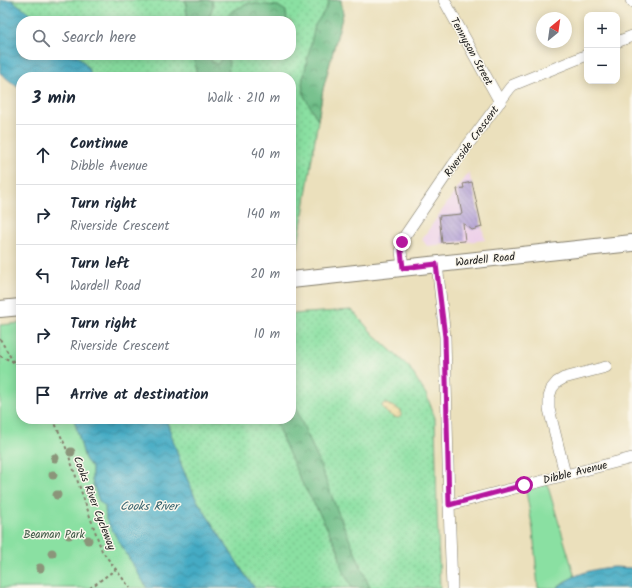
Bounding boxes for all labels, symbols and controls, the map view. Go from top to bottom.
north arrow [536,12,572,48]
map controls [584,12,620,84]
button: + [584,12,620,48]
street label: Tennyson Street [445,14,498,90]
search box [16,16,296,60]
text: Search here [62,26,136,50]
icon: search [30,27,52,49]
button: − [584,48,620,84]
text: 3 min [32,85,76,112]
text: Walk · 210 m [207,88,280,109]
street label: Riverside Crescent [440,102,504,181]
text: Continue [70,132,128,156]
icon: ahead [32,144,54,166]
text: 40 m [251,144,280,165]
text: Dibble Avenue [70,156,148,177]
text: Turn right [70,192,137,216]
icon: right [32,204,54,226]
text: 140 m [247,204,280,225]
text: Riverside Crescent [70,216,170,237]
route end [393,233,411,251]
street label: Wardell Road [454,248,516,272]
text: Turn left [70,252,130,276]
icon: left [32,264,54,286]
text: 20 m [250,264,280,285]
text: Wardell Road [70,276,141,297]
text: Turn right [70,312,137,336]
icon: right [32,324,54,346]
text: 10 m [254,324,280,345]
text: Riverside Crescent [70,336,170,357]
text: Arrive at destination [70,383,209,407]
icon: arrive [32,384,54,406]
street label: Cooks River Cycleway [68,454,121,554]
street label: Dibble Avenue [541,456,609,490]
route start [515,476,533,494]
water label: Cooks River [120,497,181,516]
park label: Beaman Park [23,526,85,544]

